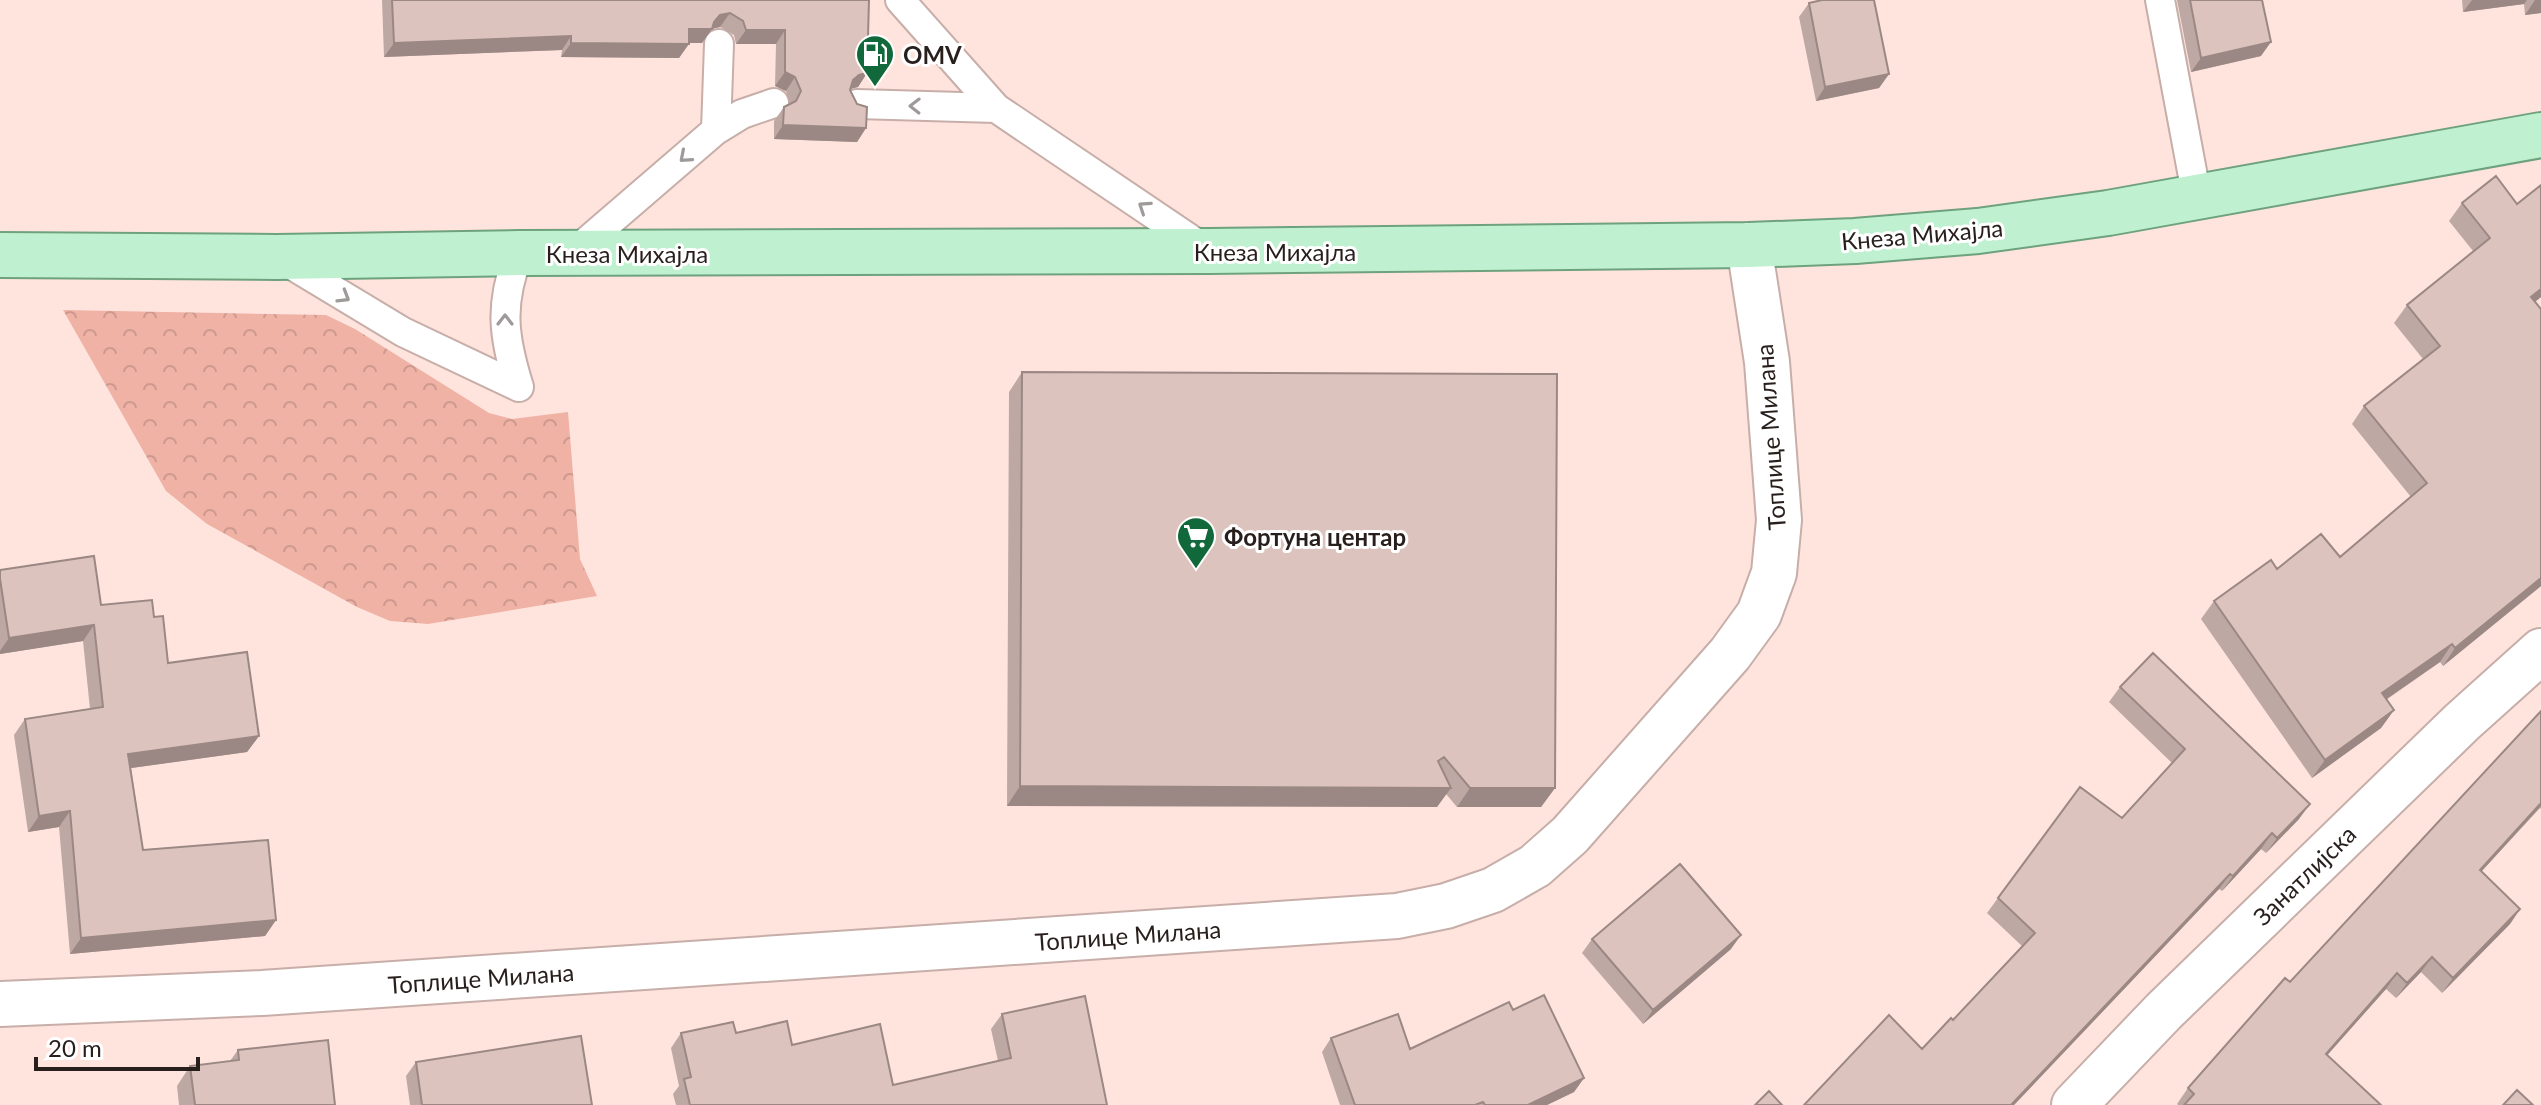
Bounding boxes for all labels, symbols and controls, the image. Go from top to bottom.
fuel station icon: OMV [854,33,896,88]
place label: OMV [903,40,962,69]
one-way arrow [908,97,921,114]
one-way arrow [680,147,695,162]
one-way arrow [1139,202,1153,217]
street label: Кнеза Михајла [1840,212,2004,256]
street label: Кнеза Михајла [1194,237,1356,266]
street label: Кнеза Михајла [546,239,708,268]
one-way arrow [335,287,350,303]
one-way arrow [496,313,514,326]
street label: Топлице Милана [1749,343,1791,531]
supermarket icon: Фортуна центар [1175,515,1217,570]
place label: Фортуна центар [1224,522,1406,551]
street label: Занатлијска [2247,819,2361,931]
street label: Топлице Милана [1034,914,1222,956]
street label: Топлице Милана [387,957,575,999]
scale bar [36,1021,198,1071]
text: 20 m [48,1033,102,1062]

